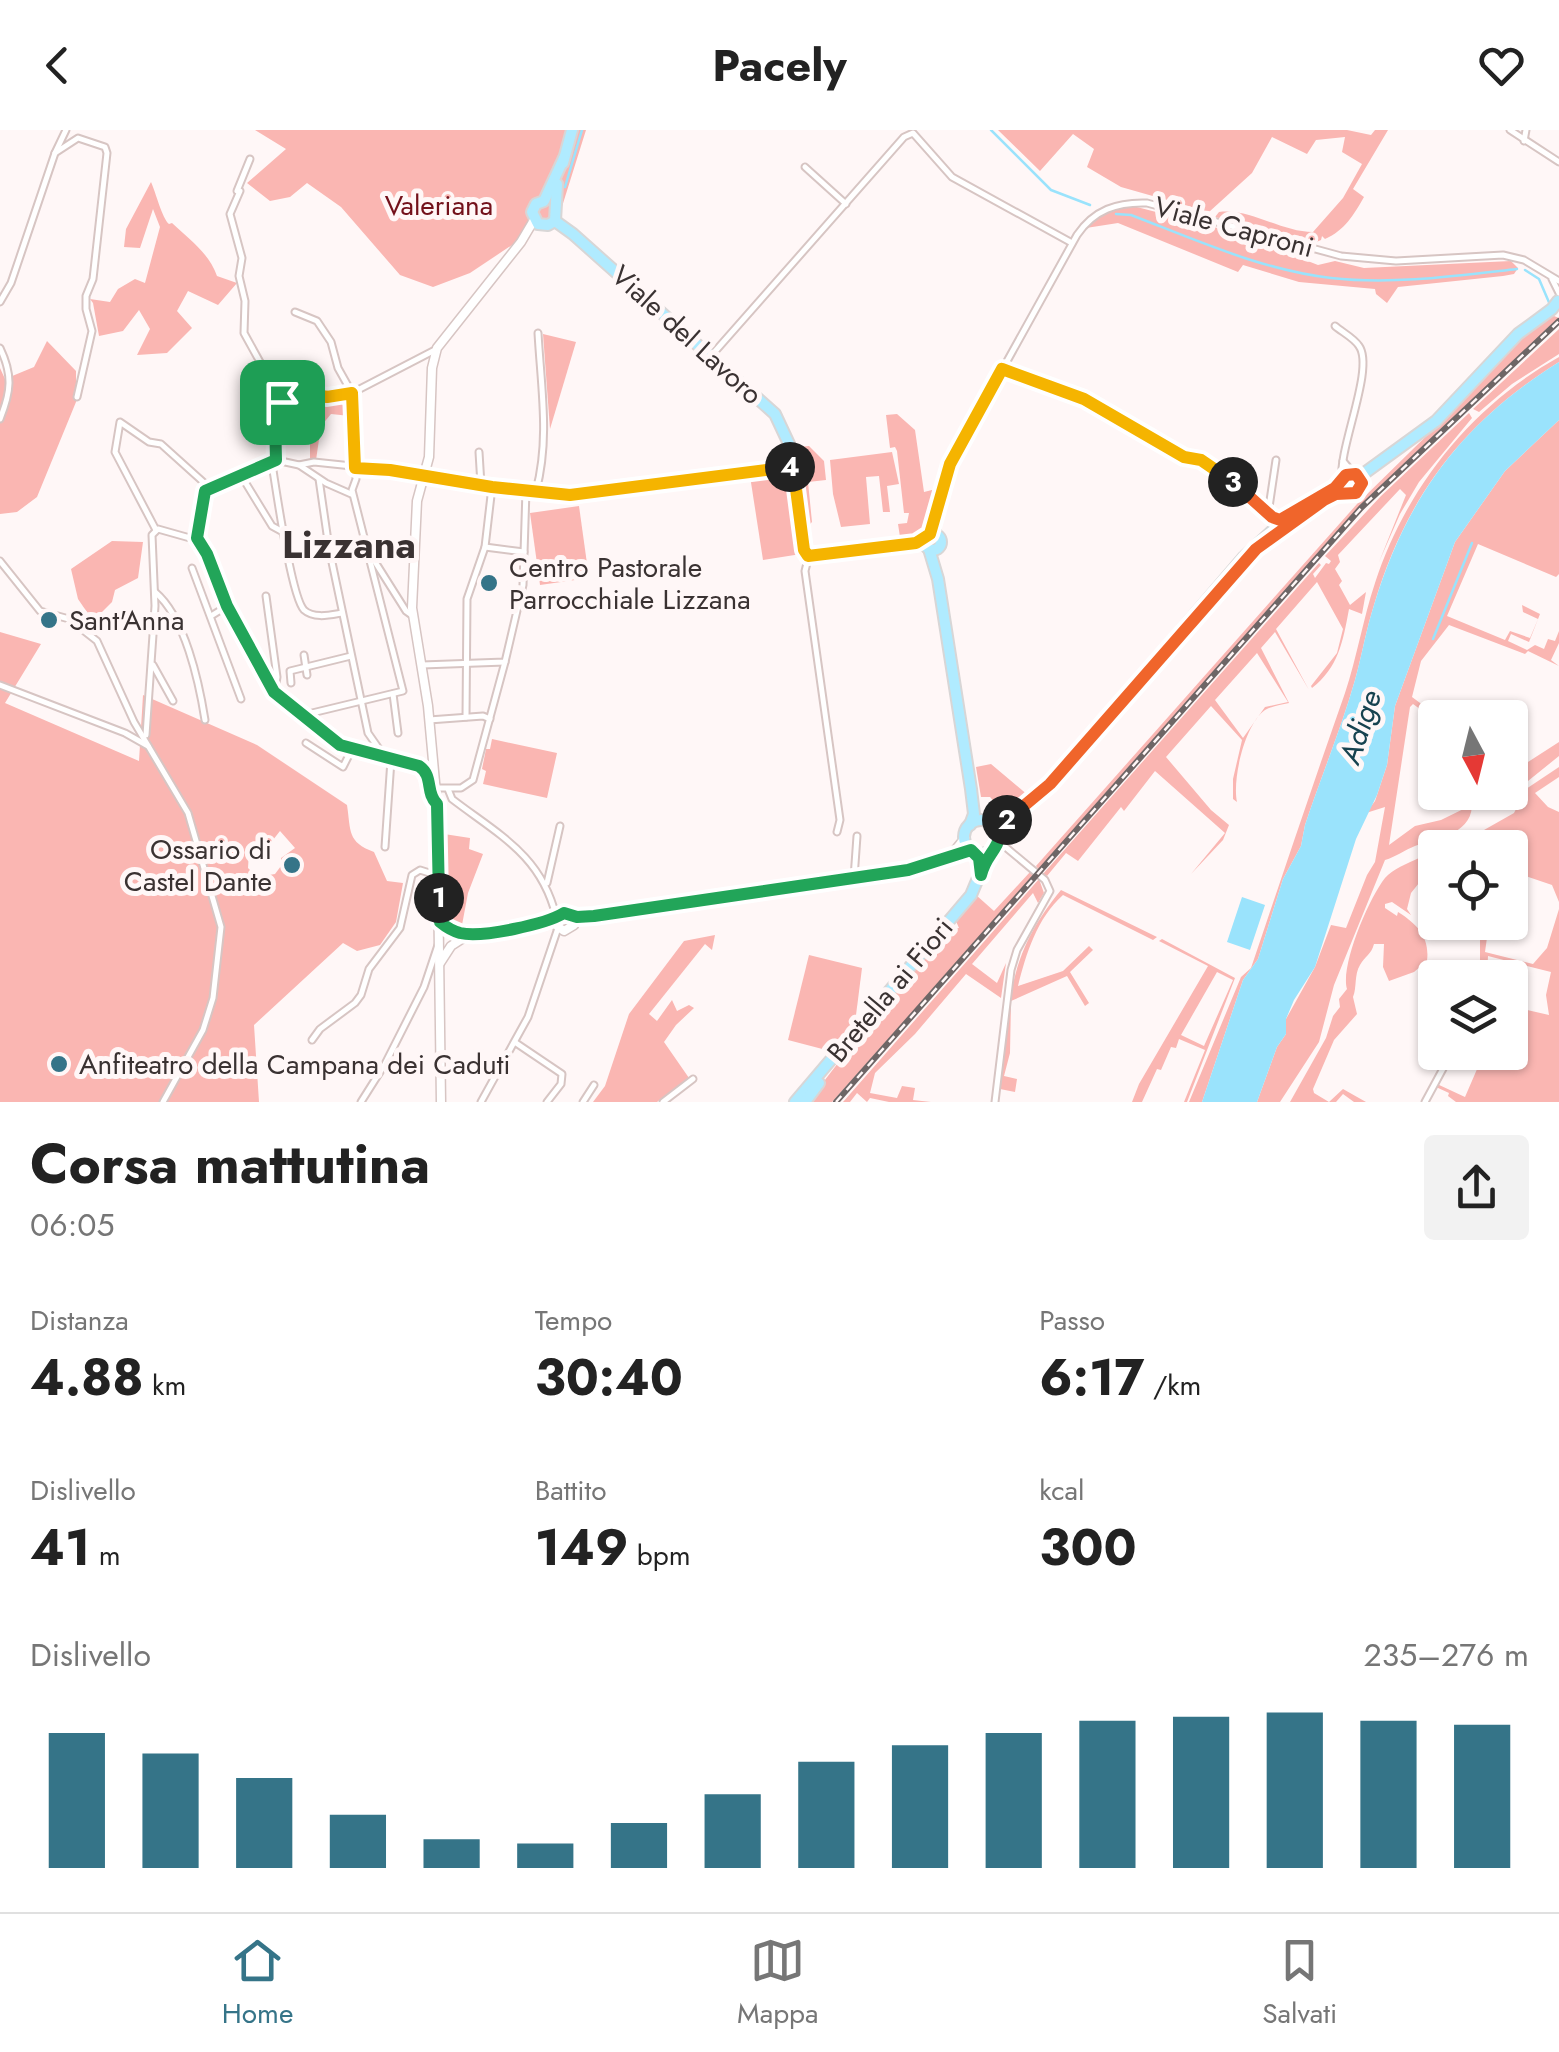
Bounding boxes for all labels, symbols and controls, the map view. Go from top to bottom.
text: Pacely [712,33,847,98]
icon: back [30,38,85,93]
icon: heart [1474,38,1529,93]
park label: Valeriana [385,185,493,226]
street label: Viale Caproni [1150,186,1318,268]
street label: Viale del Lavoro [602,256,772,414]
pin [240,360,325,445]
icon: arrive [255,375,310,430]
pin: 4 [765,442,815,492]
text: 4 [780,446,800,487]
pin: 3 [1208,457,1258,507]
text: 3 [1224,461,1242,502]
district label: Lizzana [282,517,416,572]
place label: Centro Pastorale Parrocchiale Lizzana [509,547,751,620]
marker: Centro Pastorale Parrocchiale Lizzana [478,572,500,594]
place label: Sant'Anna [69,600,184,641]
marker: Sant'Anna [38,609,60,631]
water label: Adige [1328,685,1392,770]
north arrow [1418,700,1528,810]
map controls [1418,700,1528,1070]
pin: 2 [982,795,1032,845]
text: 2 [998,799,1016,840]
place label: Ossario di Castel Dante [124,829,272,902]
button: locate [1418,830,1528,940]
marker: Ossario di Castel Dante [281,854,303,876]
pin: 1 [414,873,464,923]
text: 1 [432,877,446,918]
street label: Bretella ai Fiori [817,909,963,1071]
button: layers [1418,960,1528,1070]
place label: Anfiteatro della Campana dei Caduti [79,1044,511,1085]
marker: Anfiteatro della Campana dei Caduti [48,1053,70,1075]
text: Corsa mattutina [30,1124,430,1204]
button: share [1424,1135,1529,1240]
text: 06:05 [30,1202,114,1248]
text: Distanza [30,1300,129,1341]
text: Tempo [535,1300,612,1341]
text: Passo [1039,1300,1105,1341]
text: 4.88 [30,1341,144,1414]
text: 30:40 [535,1341,683,1414]
text: 6:17 [1039,1341,1144,1414]
text: km [144,1365,186,1406]
text: /km [1144,1365,1201,1406]
text: Dislivello [30,1470,136,1511]
text: Battito [535,1470,606,1511]
text: kcal [1039,1470,1085,1511]
text: 41 [30,1511,90,1584]
text: 149 [535,1511,628,1584]
text: 300 [1039,1511,1137,1584]
text: m [90,1535,121,1576]
text: bpm [628,1535,691,1576]
text: Dislivello [30,1632,151,1678]
text: 235–276 m [1364,1632,1529,1678]
tab: Home [222,1933,293,2034]
tab: Mappa [737,1933,819,2034]
tab: Salvati [1262,1933,1337,2034]

